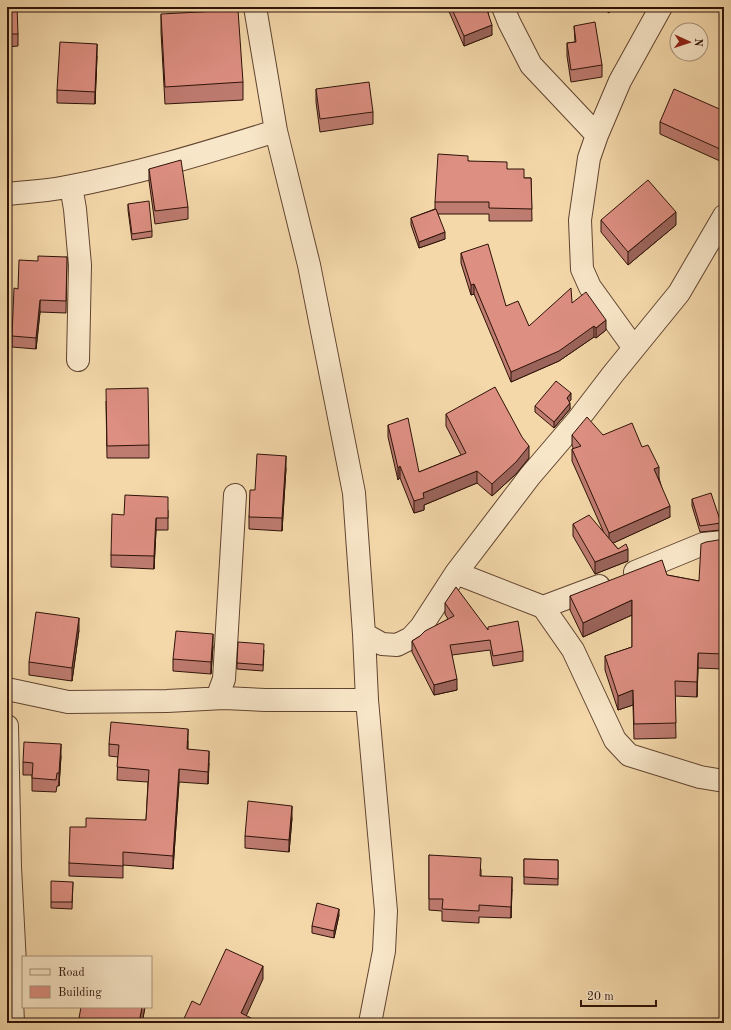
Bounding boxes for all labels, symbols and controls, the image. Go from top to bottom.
north arrow [669,22,709,62]
text: N [692,38,703,48]
legend [22,956,152,1008]
text: Road [58,967,85,979]
scale bar [581,982,656,1008]
text: Building [58,987,102,999]
text: 20 m [587,991,614,1003]

